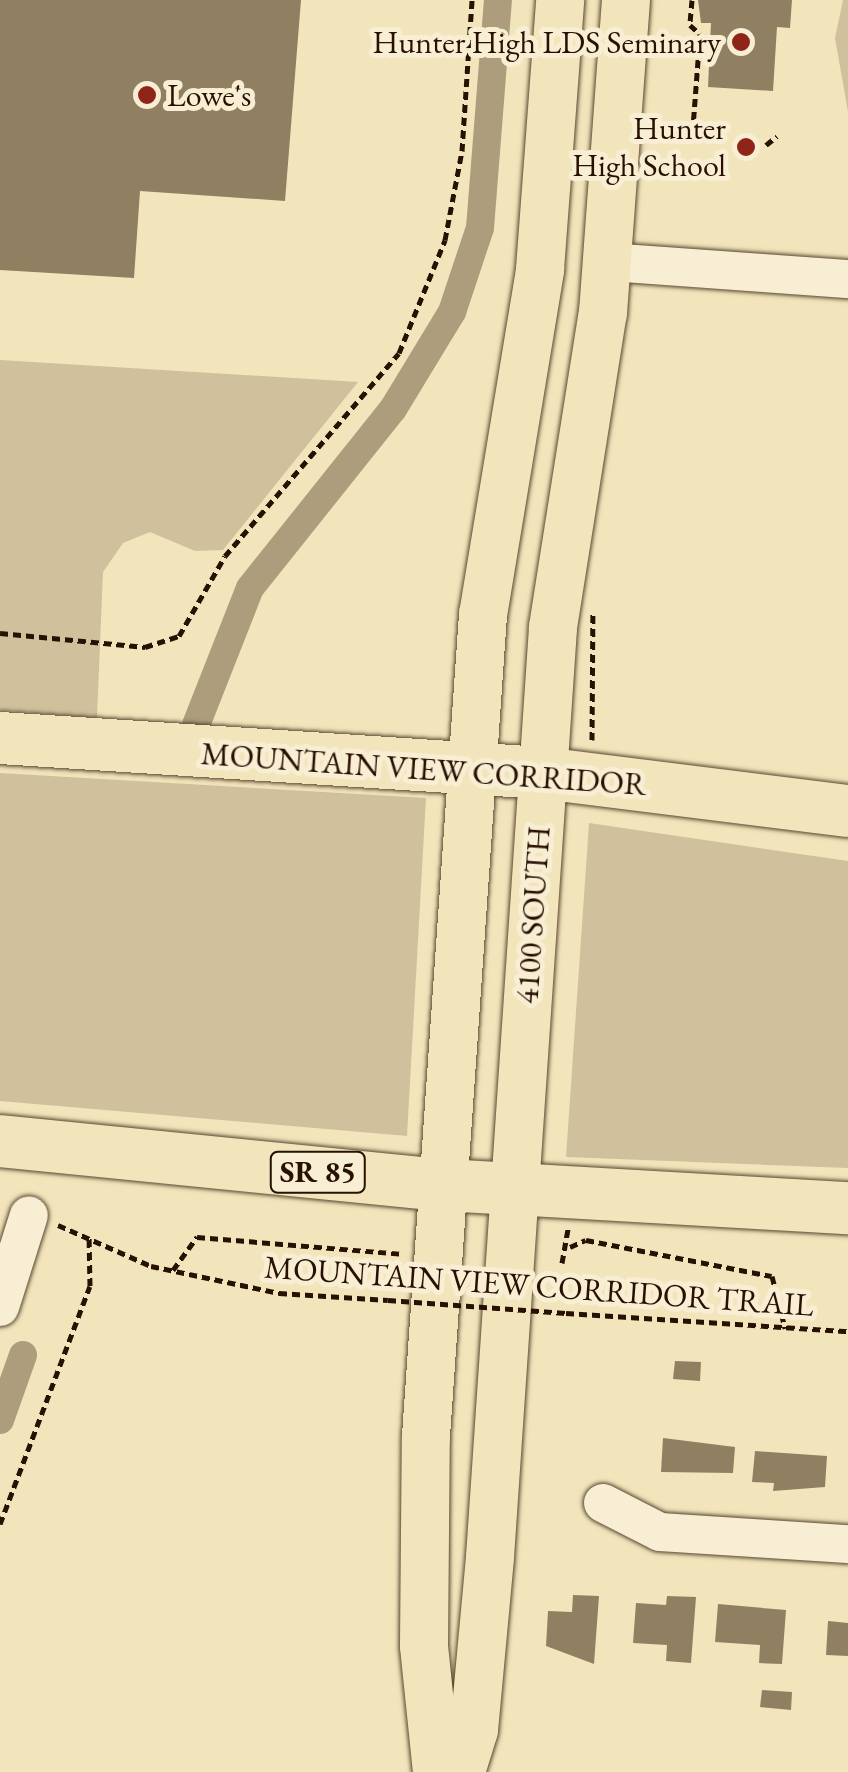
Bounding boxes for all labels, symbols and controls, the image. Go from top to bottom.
place label: Hunter High LDS Seminary [373,23,721,61]
marker: Hunter High LDS Seminary [730,31,752,53]
place label: Lowe's [167,76,251,114]
marker: Lowe's [136,84,158,106]
place label: Hunter High School [572,110,726,185]
marker: Hunter High School [735,136,757,158]
street label: MOUNTAIN VIEW CORRIDOR [200,734,648,804]
street label: 4100 SOUTH [508,825,558,1005]
road number: SR 85 [268,1147,368,1197]
street label: MOUNTAIN VIEW CORRIDOR TRAIL [263,1248,815,1324]

